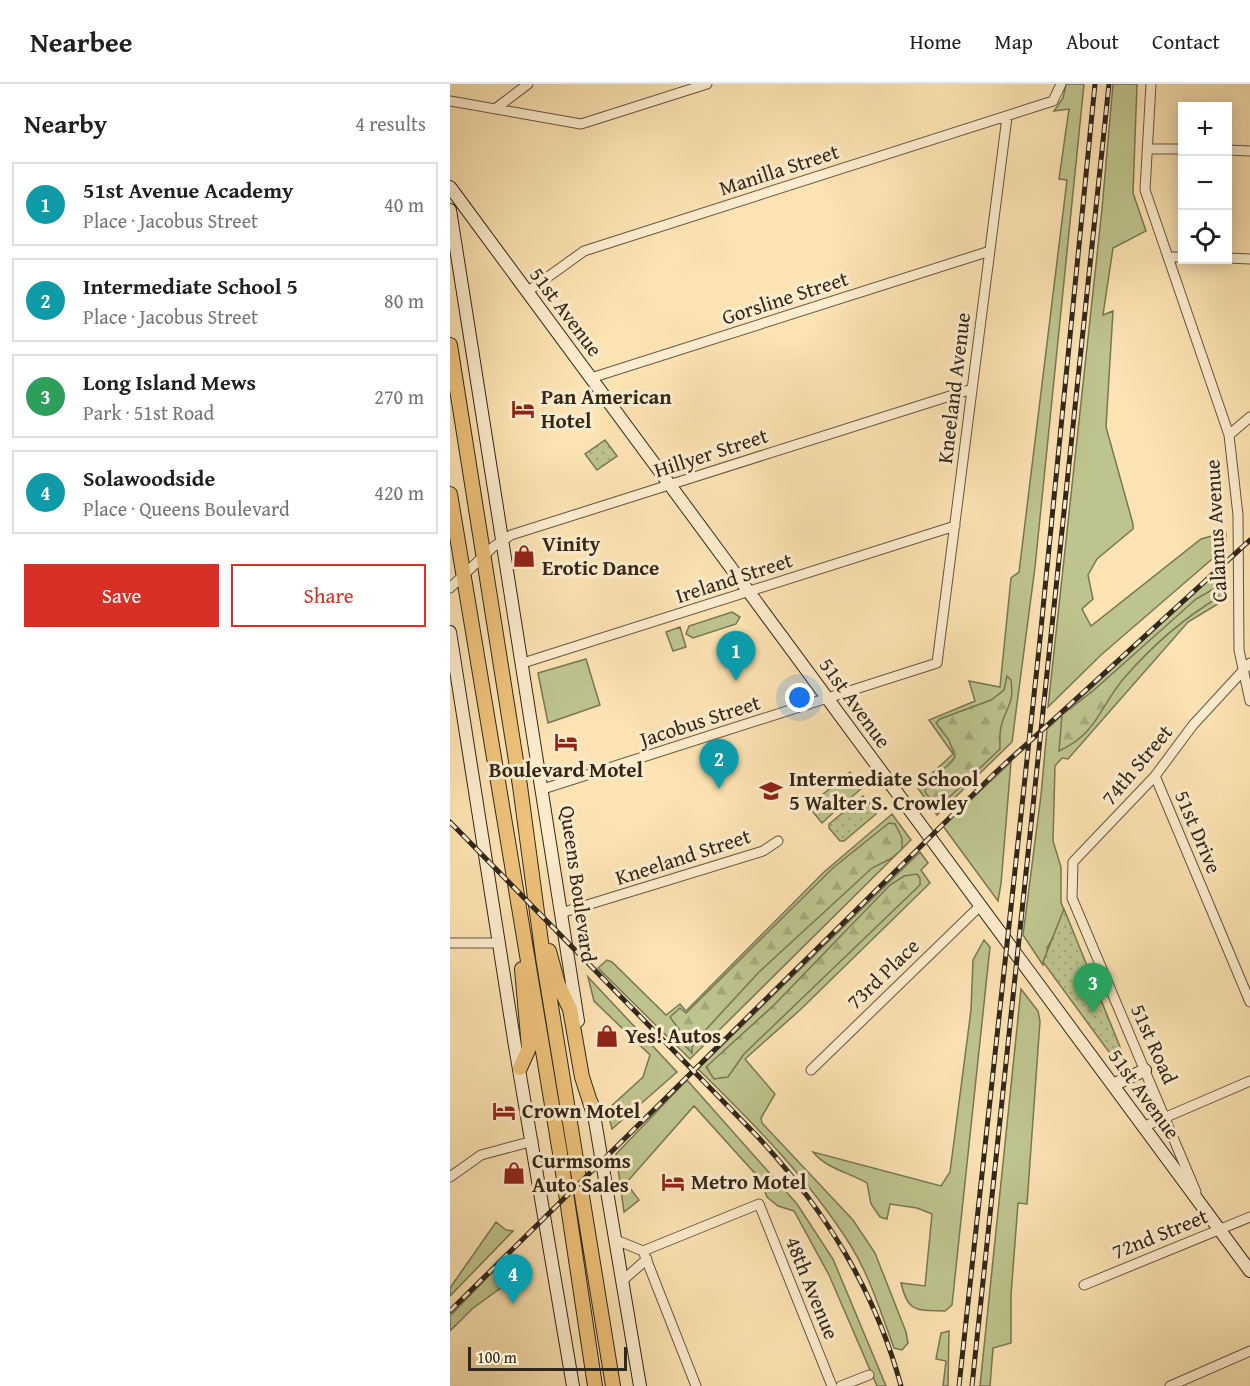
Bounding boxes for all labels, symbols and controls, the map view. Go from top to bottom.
text: Nearbee [30,21,133,62]
text: Home [910,26,961,57]
text: Map [994,26,1033,57]
text: About [1066,26,1119,57]
text: Contact [1152,26,1220,57]
map controls [1178,102,1232,264]
button: + [1178,102,1232,156]
text: Nearby [24,104,107,143]
text: 4 results [355,109,426,138]
street label: Manilla Street [715,135,843,203]
button: − [1178,156,1232,210]
text: 51st Avenue Academy [83,174,293,206]
text: 1 [40,190,51,219]
text: 40 m [384,190,424,219]
text: Place · Jacobus Street [83,206,258,235]
button: locate [1178,210,1232,264]
street label: 51st Avenue [522,260,610,363]
street label: Gorsline Street [718,262,853,333]
text: Intermediate School 5 [83,270,298,302]
text: 2 [40,286,51,315]
text: 80 m [384,286,424,315]
text: Place · Jacobus Street [83,302,258,331]
street label: Kneeland Avenue [929,311,978,465]
text: Long Island Mews [83,366,256,398]
place label: Pan American Hotel [541,381,672,436]
text: 3 [40,382,51,411]
text: 270 m [374,382,424,411]
hotel icon: Pan American Hotel [510,396,536,422]
text: Park · 51st Road [83,398,214,427]
street label: Hillyer Street [650,419,772,485]
street label: Calamus Avenue [1196,459,1235,603]
text: Solawoodside [83,462,215,494]
text: 4 [40,478,51,507]
text: 420 m [374,478,424,507]
text: Place · Queens Boulevard [83,494,290,523]
place label: Vinity Erotic Dance [542,528,659,583]
shop icon: Vinity Erotic Dance [511,543,537,569]
street label: Ireland Street [671,544,797,611]
button: Save [24,564,219,627]
button: Share [231,564,426,627]
pin: 1 [716,632,756,681]
street label: 51st Avenue [812,651,899,754]
your location [785,683,814,712]
street label: Jacobus Street [633,686,765,755]
street label: 74th Street [1094,717,1180,812]
hotel icon: Boulevard Motel [553,729,579,755]
pin: 2 [700,740,738,789]
place label: Boulevard Motel [489,754,644,785]
place label: Intermediate School 5 Walter S. Crowley [789,763,979,818]
school or university icon: Intermediate School 5 Walter S. Crowley [758,778,784,804]
street label: 51st Drive [1167,785,1230,878]
street label: Queens Boulevard [552,804,605,965]
street label: Kneeland Street [611,820,755,893]
street label: 73rd Place [839,931,926,1016]
pin: 3 [1074,964,1112,1013]
street label: 51st Road [1123,999,1186,1089]
place label: Yes! Autos [625,1020,721,1051]
shop icon: Yes! Autos [594,1023,620,1049]
street label: 51st Avenue [1101,1042,1188,1145]
place label: Crown Motel [522,1095,641,1126]
hotel icon: Crown Motel [491,1098,517,1124]
place label: Curmsoms Auto Sales [532,1145,631,1200]
shop icon: Curmsoms Auto Sales [501,1160,527,1186]
place label: Metro Motel [691,1166,807,1197]
hotel icon: Metro Motel [660,1169,686,1195]
street label: 72nd Street [1107,1200,1213,1267]
street label: 48th Avenue [778,1232,847,1344]
pin: 4 [494,1254,532,1304]
scale bar [468,1344,627,1372]
text: 100 m [477,1345,517,1369]

